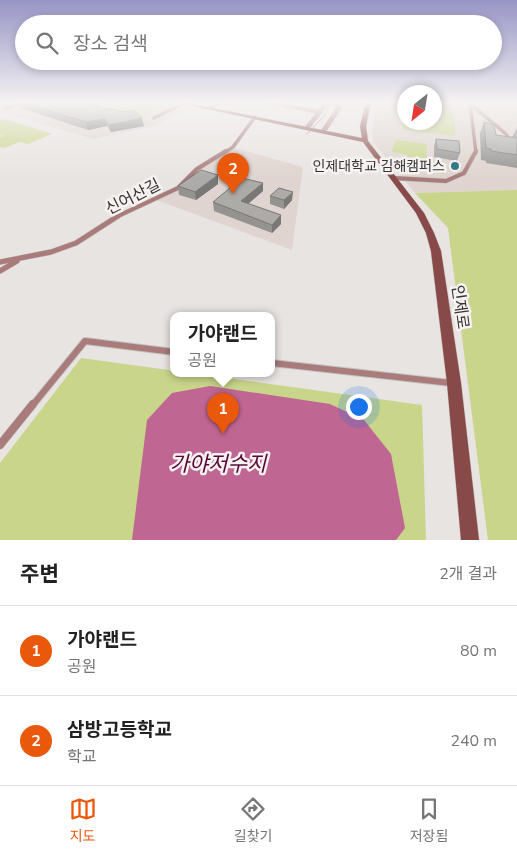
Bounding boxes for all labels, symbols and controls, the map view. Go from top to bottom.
search box [15,15,502,70]
icon: search [33,29,61,57]
text: 장소 검색 [73,31,148,57]
north arrow [397,85,442,130]
pin: 2 [217,153,249,194]
place label: 인제대학교 김해캠퍼스 [313,157,445,176]
marker: 인제대학교 김해캠퍼스 [449,160,461,172]
street label: 신어산길 [102,174,164,220]
street label: 인제로 [446,284,474,331]
popup [170,312,275,377]
text: 가야랜드 [188,321,257,347]
text: 공원 [188,350,217,372]
pin: 1 [207,393,239,434]
your location [346,394,372,420]
water label: 가야저수지 [170,450,268,478]
text: 주변 [20,560,59,588]
text: 2개 결과 [439,563,497,585]
text: 가야랜드 [67,627,137,653]
text: 1 [31,640,41,662]
text: 80 m [460,640,497,662]
text: 공원 [67,656,96,678]
text: 삼방고등학교 [67,717,172,743]
text: 2 [31,730,41,752]
text: 240 m [450,730,497,752]
text: 학교 [67,746,96,768]
tab: 지도 [69,795,97,846]
tab: 길찾기 [234,795,272,846]
tab: 저장됨 [410,795,448,846]

